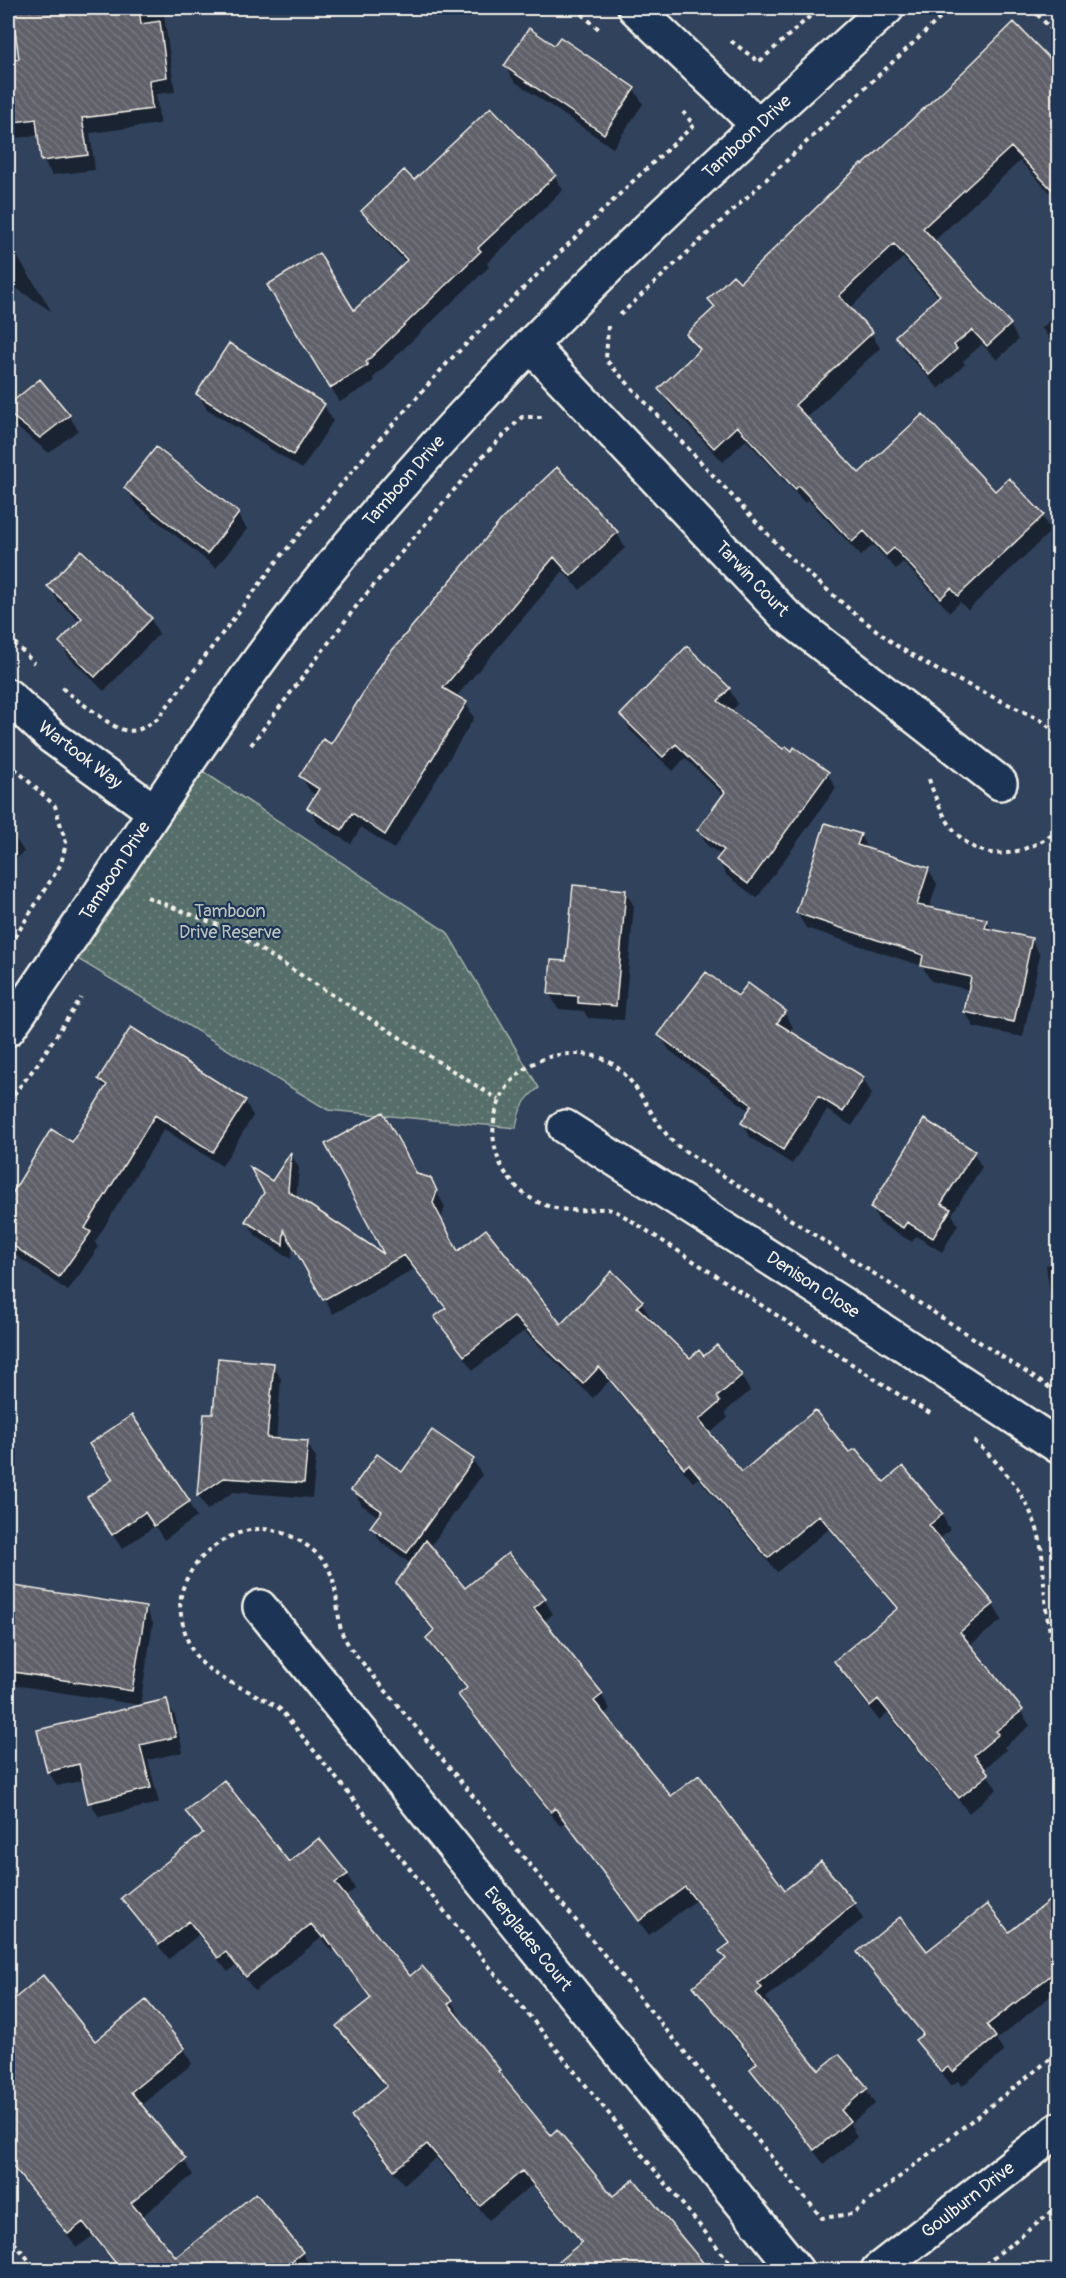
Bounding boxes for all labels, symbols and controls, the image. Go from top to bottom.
street label: Tamboon Drive [698,90,797,184]
street label: Tamboon Drive [358,430,450,531]
street label: Tarwin Court [710,536,794,622]
street label: Wartook Way [33,716,127,794]
street label: Tamboon Drive [74,817,156,925]
park label: Tamboon Drive Reserve [179,900,281,944]
street label: Denison Close [762,1246,864,1324]
street label: Everglades Court [479,1882,578,1996]
street label: Goulburn Drive [917,2156,1019,2243]

